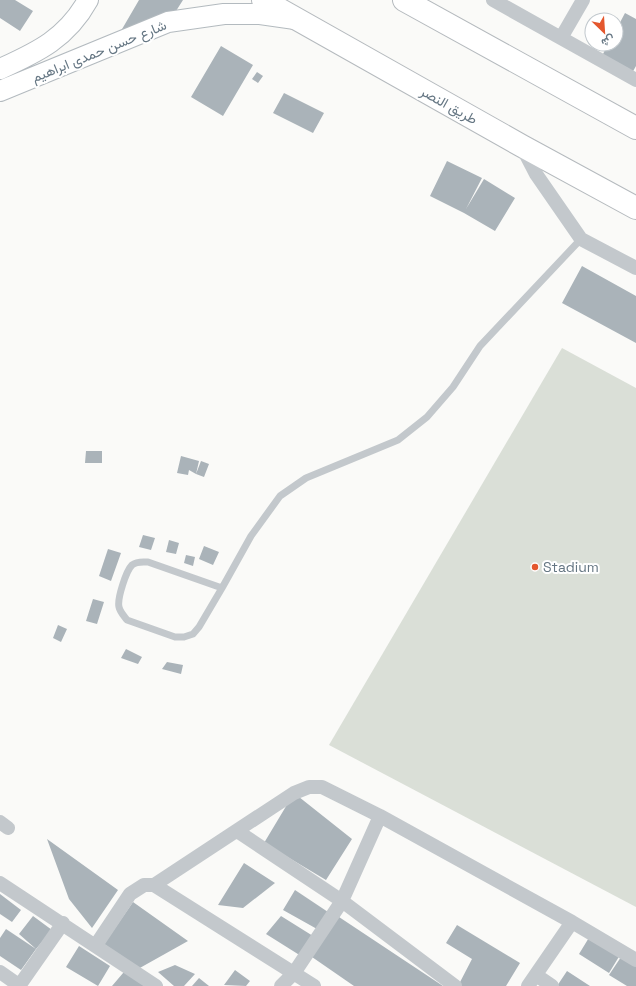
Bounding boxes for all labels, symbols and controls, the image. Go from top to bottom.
north arrow [584,12,624,52]
street label: شارع حسن حمدى ابراهيم [29,16,170,88]
text: ش [599,32,617,50]
street label: طريق النصر [416,81,481,128]
place label: Stadium [543,558,599,576]
marker: Stadium [530,562,540,572]

